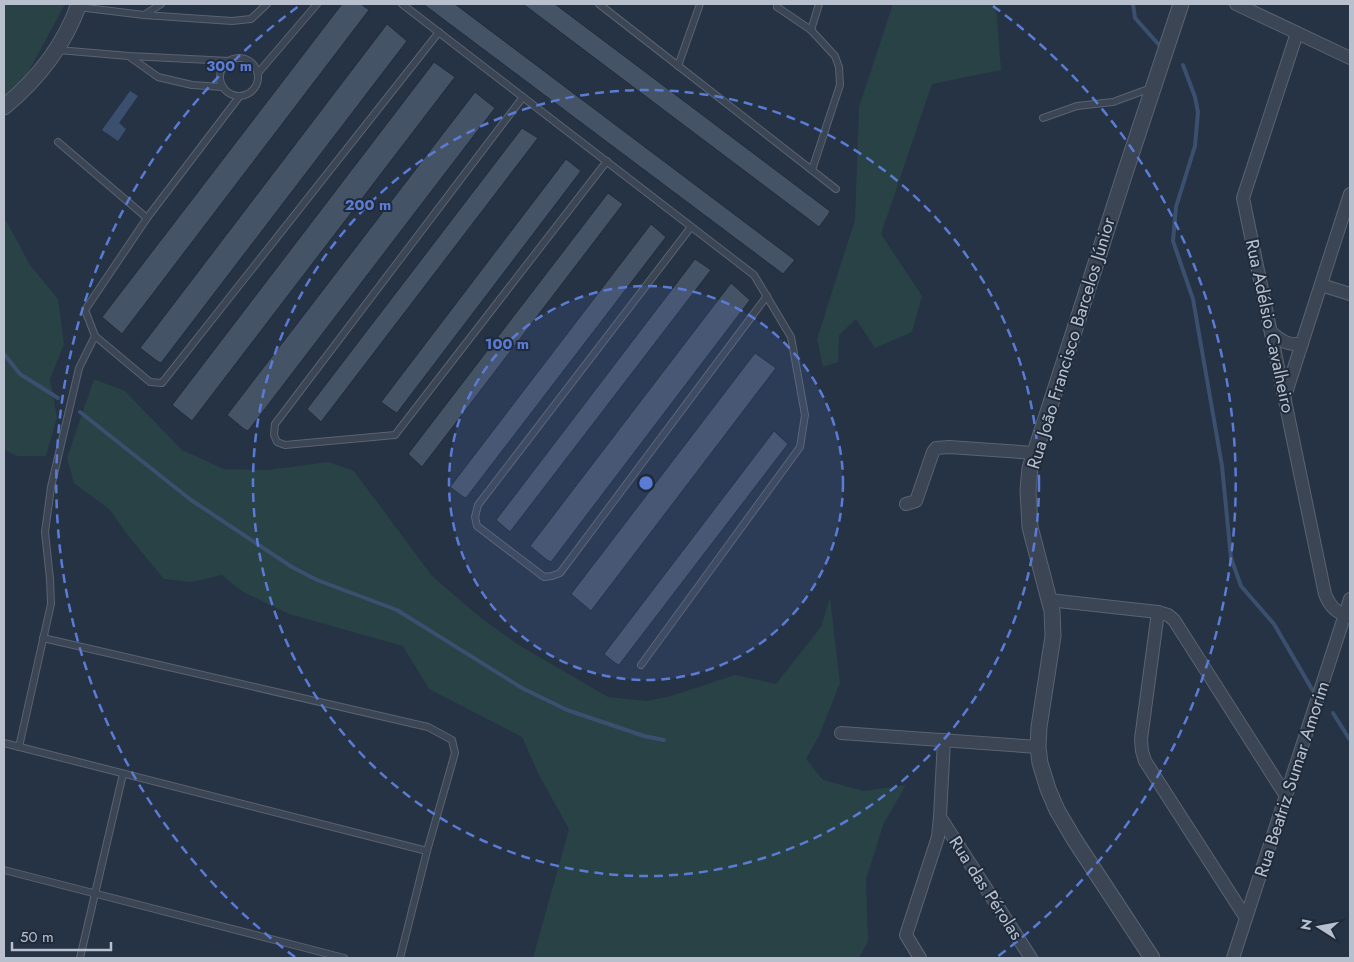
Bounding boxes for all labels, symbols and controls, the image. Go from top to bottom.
text: 300 m [206,55,252,77]
text: 200 m [345,194,391,216]
street label: Rua João Francisco Barcelos Júnior [1020,213,1122,472]
street label: Rua Adélsio Cavalheiro [1239,237,1301,415]
text: 100 m [485,333,529,355]
centre of rings [637,474,655,492]
street label: Rua Beatriz Sumar Amorim [1248,678,1336,880]
street label: Rua das Pérolas [943,831,1029,945]
north arrow [1294,902,1344,952]
text: N [1295,917,1317,932]
scale bar [12,920,111,952]
text: 50 m [20,926,54,948]

